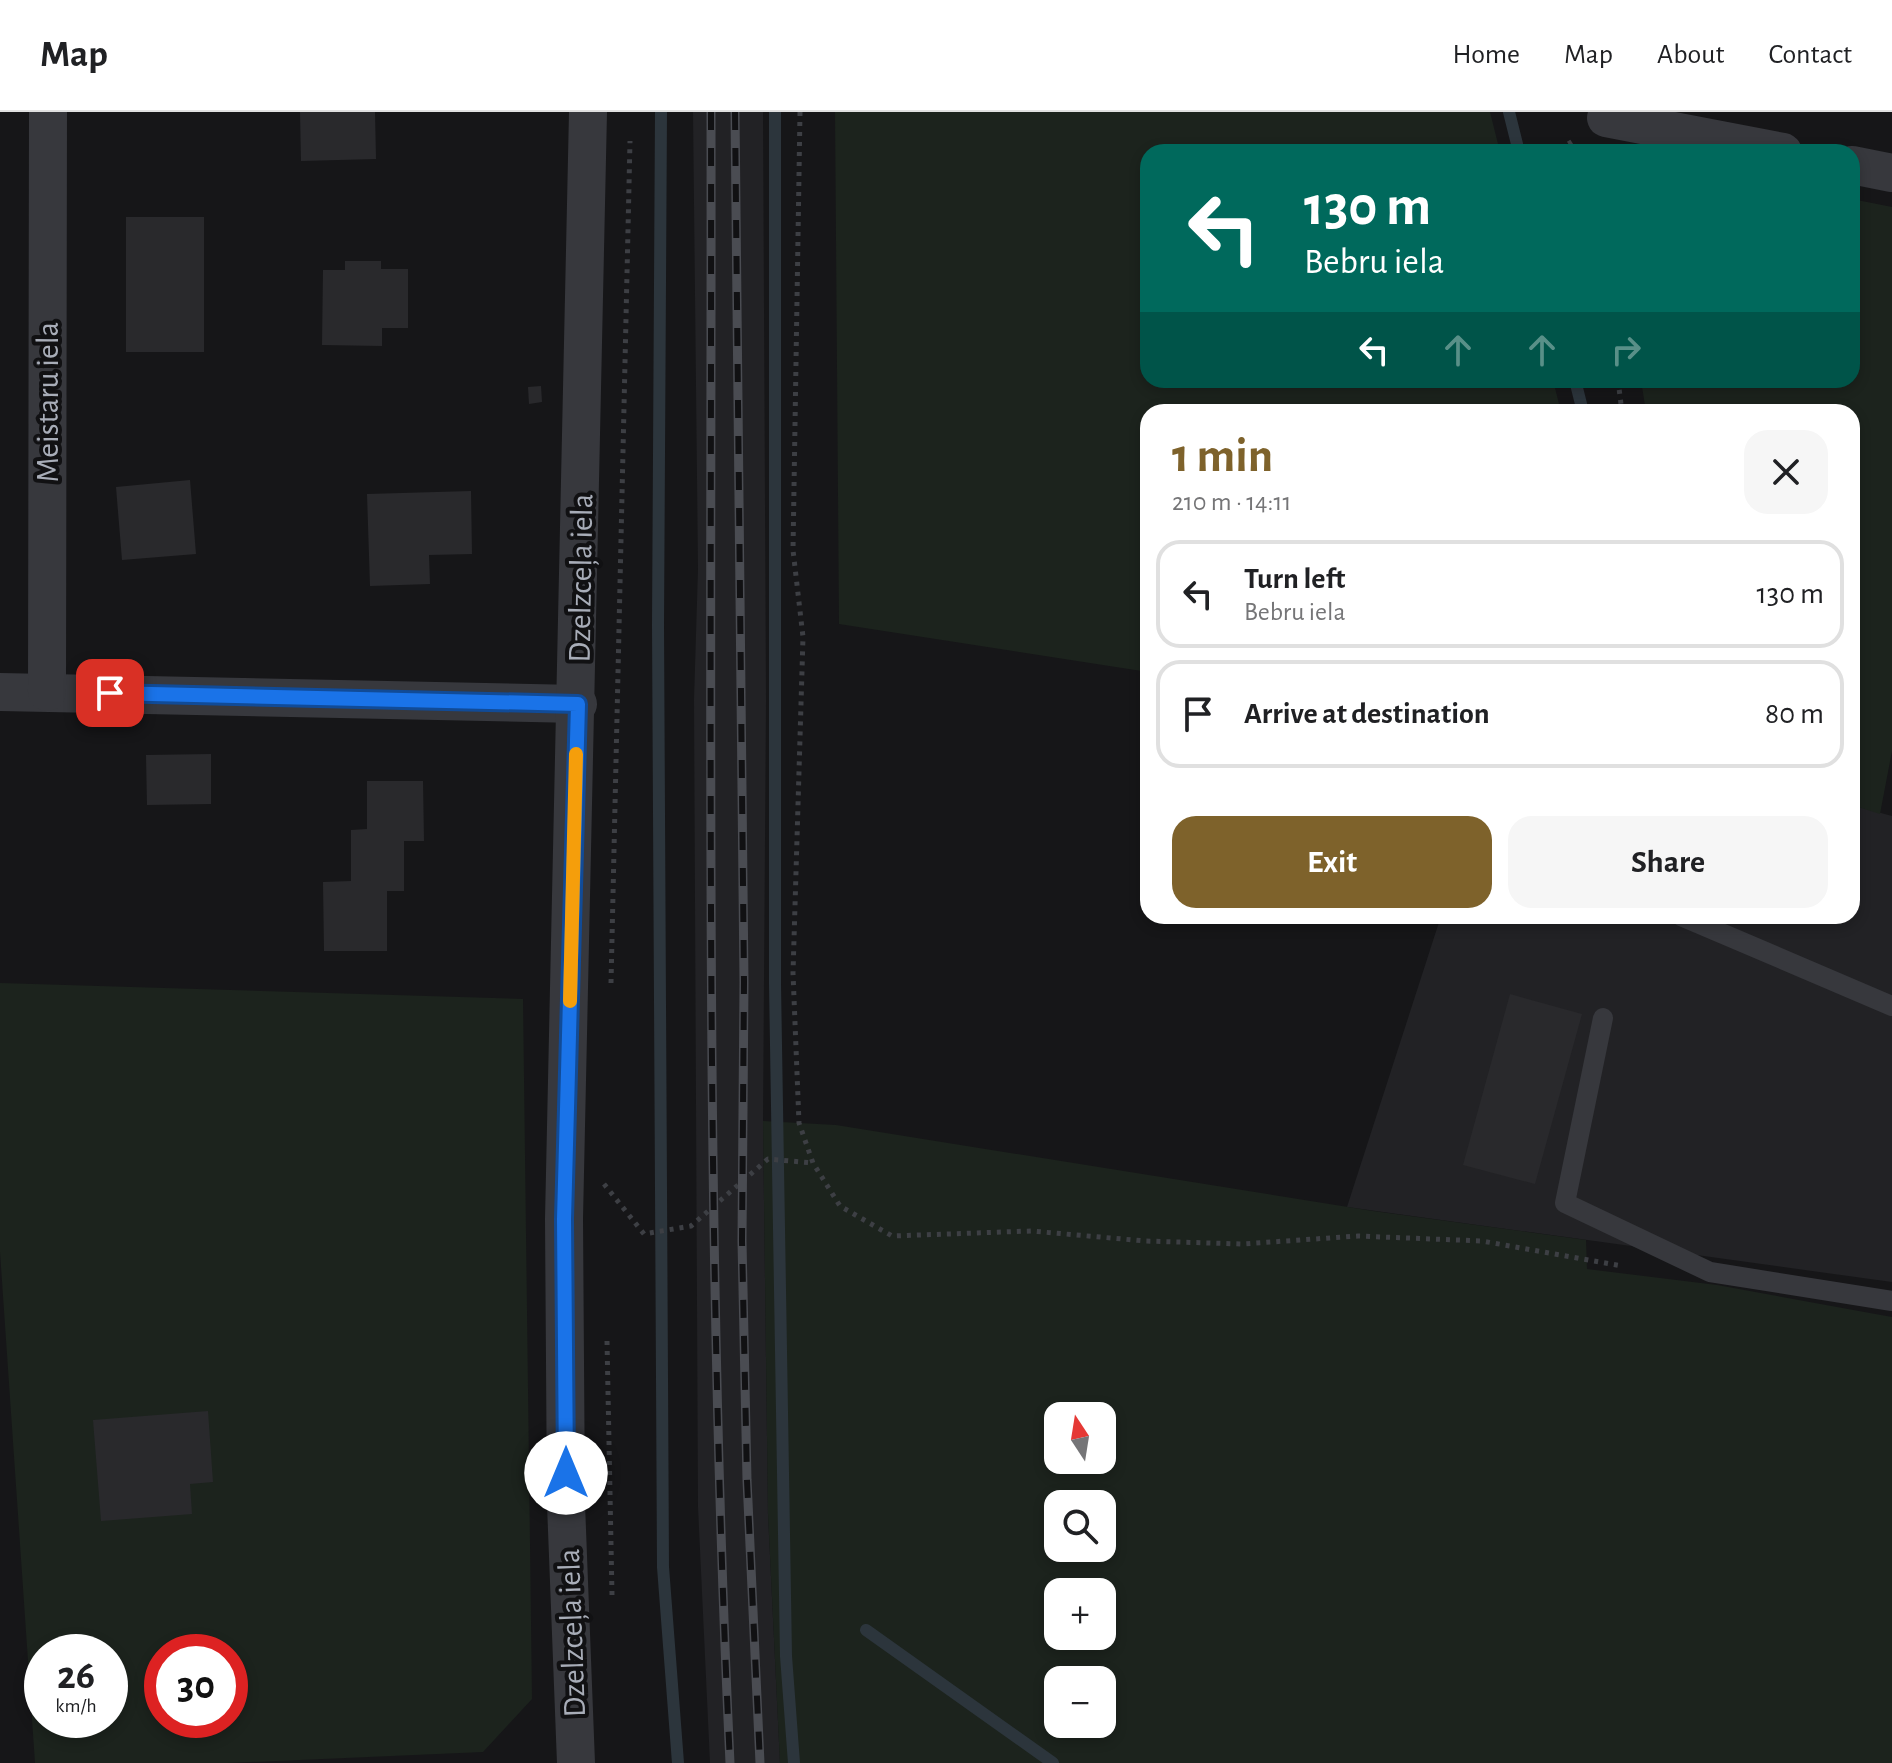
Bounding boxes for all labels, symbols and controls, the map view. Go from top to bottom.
text: Map [40,36,108,74]
text: Home [1453,41,1520,69]
text: Map [1564,41,1613,69]
text: About [1657,41,1725,69]
text: Contact [1769,41,1852,69]
icon: left [1172,176,1276,280]
text: 130 m [1304,179,1431,235]
text: Bebru iela [1304,244,1444,280]
street label: Meistaru iela [32,322,64,482]
icon: left [1352,328,1396,372]
icon: ahead [1436,328,1480,372]
icon: ahead [1520,328,1564,372]
icon: right [1604,328,1648,372]
button: close [1744,430,1828,514]
text: 1 min [1172,433,1273,481]
text: 210 m · 14:11 [1172,489,1291,515]
street label: Dzelzceļa iela [564,493,600,663]
text: Turn left [1244,564,1345,594]
icon: left [1176,572,1220,616]
text: 130 m [1757,579,1824,609]
text: Bebru iela [1244,599,1345,625]
pin [76,659,144,727]
icon: arrive [88,671,132,715]
icon: arrive [1176,692,1220,736]
text: Arrive at destination [1244,699,1490,729]
text: 80 m [1765,699,1824,729]
button: Exit [1172,816,1492,908]
button: Share [1508,816,1828,908]
north arrow [1044,1402,1116,1474]
map controls [1044,1402,1116,1738]
position arrow [524,1431,608,1515]
button: search [1044,1490,1116,1562]
street label: Dzelzceļa iela [553,1548,593,1718]
button: + [1044,1578,1116,1650]
speed limit sign: 30 [144,1634,248,1738]
text: 26 [57,1656,95,1696]
button: − [1044,1666,1116,1738]
text: km/h [55,1696,97,1716]

